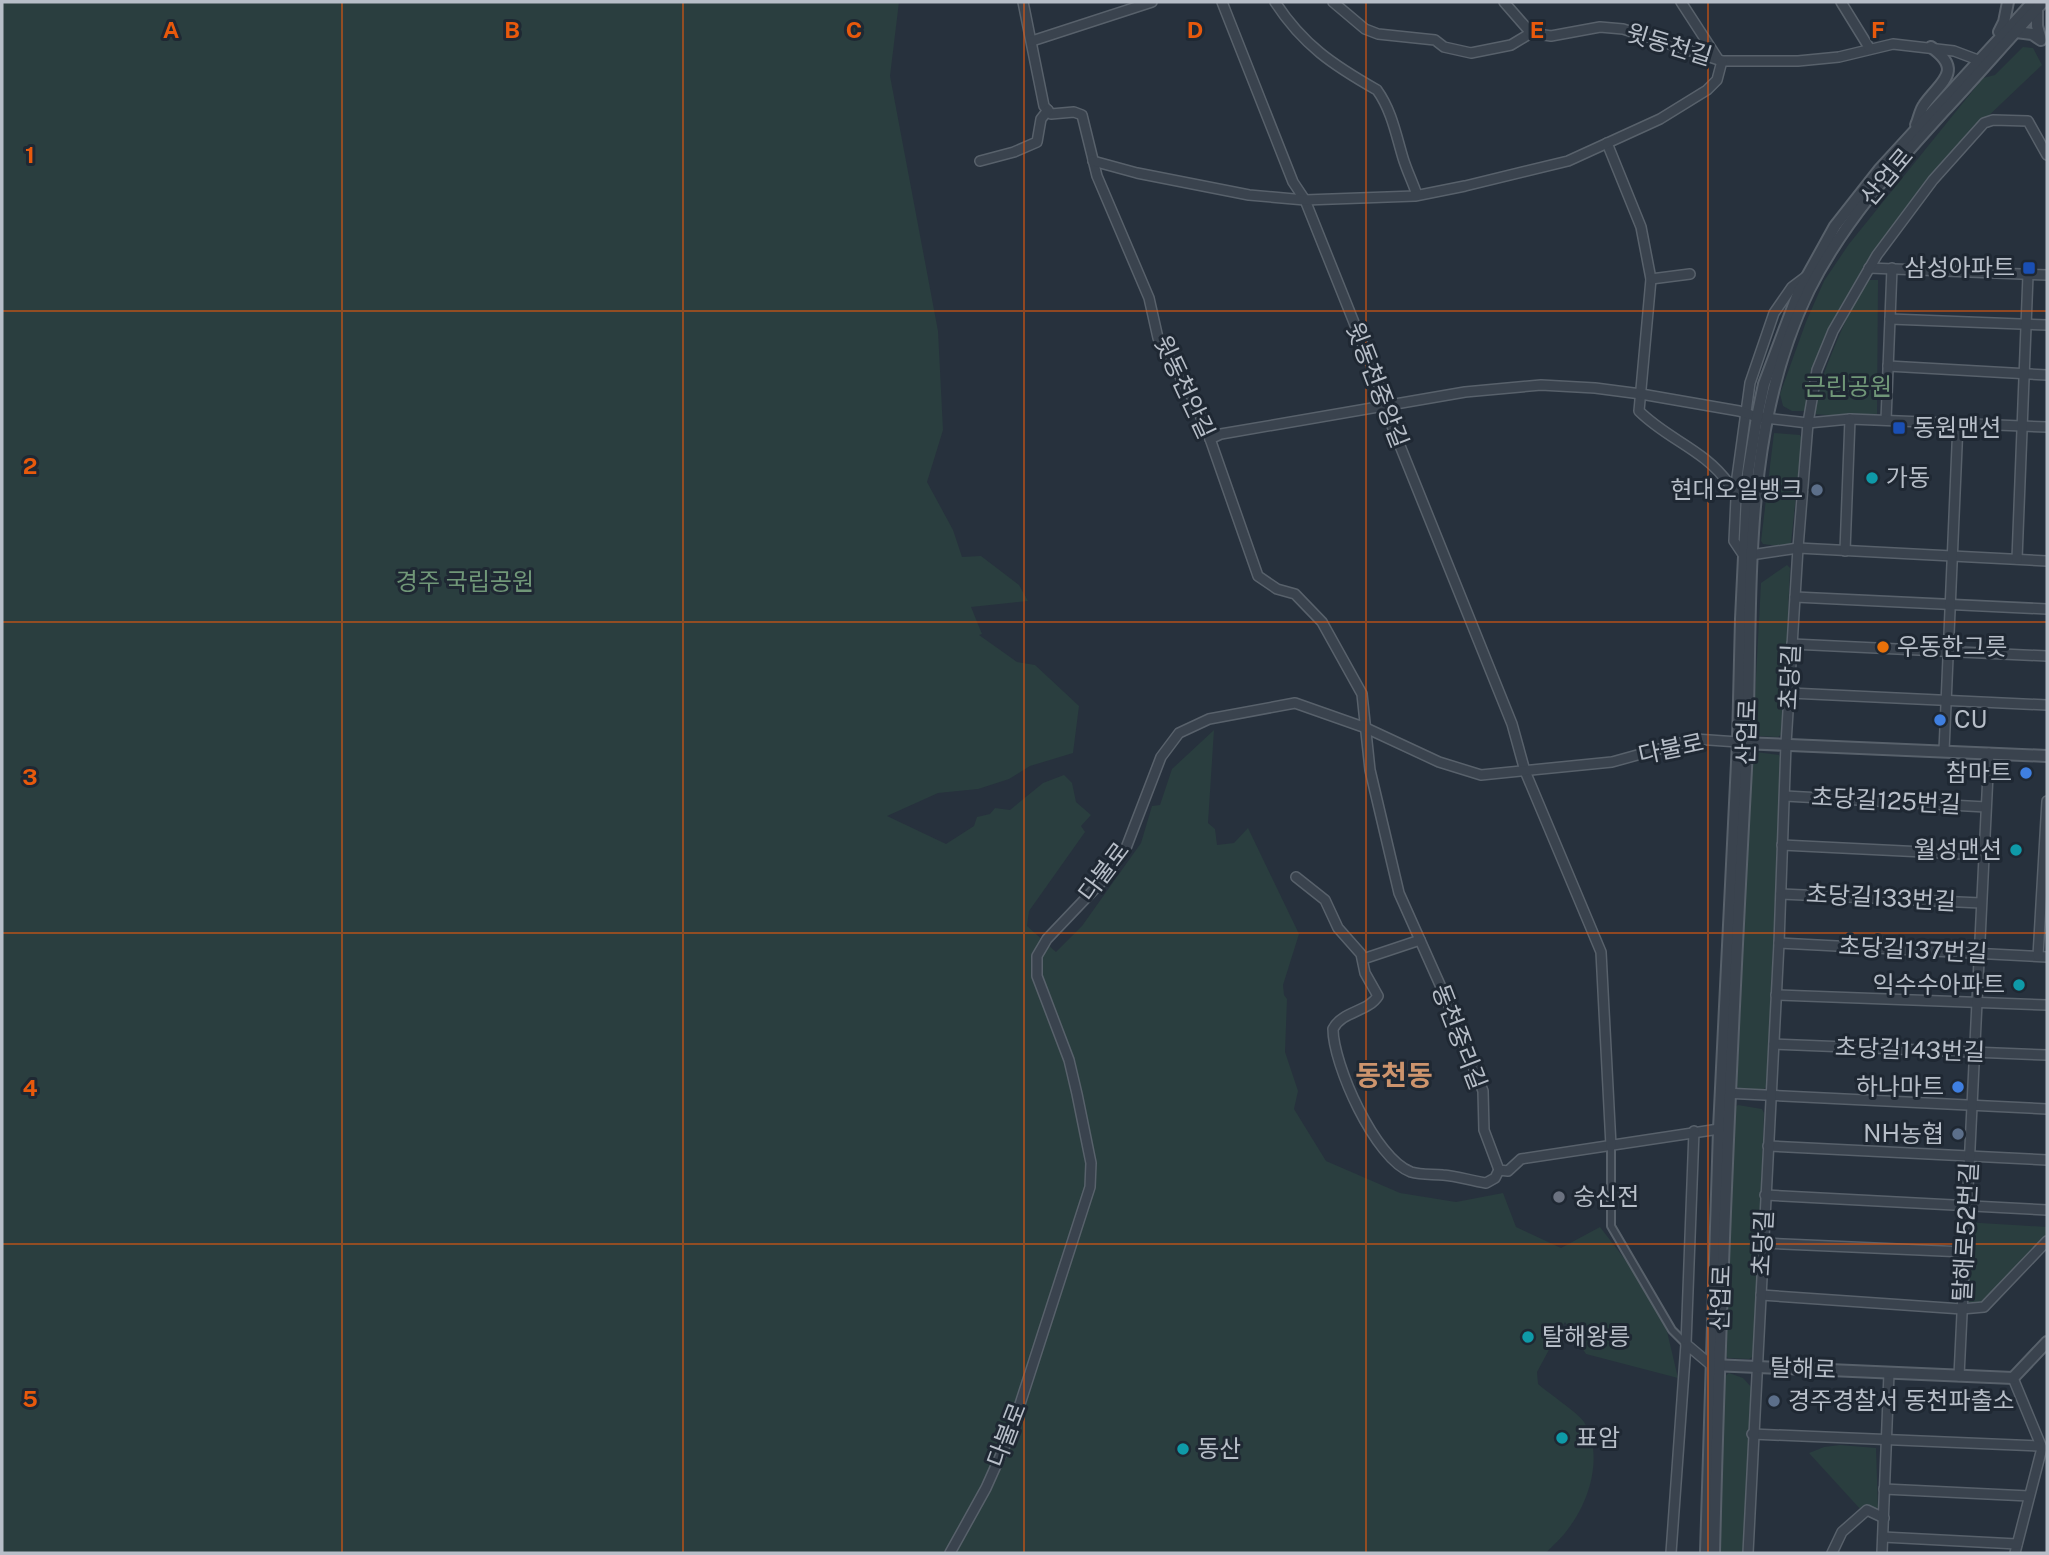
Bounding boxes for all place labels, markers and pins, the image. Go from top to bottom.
place label: 삼성아파트 [1905,253,2015,281]
marker: 삼성아파트 [2021,260,2037,276]
place label: 동원맨션 [1913,413,2001,441]
marker: 동원맨션 [1891,420,1907,436]
place label: 가동 [1886,463,1930,491]
marker: 가동 [1864,470,1880,486]
place label: 현대오일뱅크 [1671,475,1803,503]
marker: 현대오일뱅크 [1809,482,1825,498]
place label: 우동한그릇 [1897,632,2007,660]
marker: 우동한그릇 [1875,639,1891,655]
place label: CU [1954,705,1987,733]
marker: CU [1932,712,1948,728]
place label: 참마트 [1946,758,2012,786]
marker: 참마트 [2018,765,2034,781]
place label: 월성맨션 [1914,835,2002,863]
marker: 월성맨션 [2008,842,2024,858]
place label: 익수수아파트 [1873,970,2005,998]
marker: 익수수아파트 [2011,977,2027,993]
place label: 하나마트 [1856,1072,1944,1100]
marker: 하나마트 [1950,1079,1966,1095]
place label: NH농협 [1863,1119,1944,1147]
marker: NH농협 [1950,1126,1966,1142]
place label: 숭신전 [1573,1182,1639,1210]
marker: 숭신전 [1551,1189,1567,1205]
place label: 탈해왕릉 [1542,1322,1630,1350]
marker: 탈해왕릉 [1520,1329,1536,1345]
place label: 경주경찰서 동천파출소 [1788,1386,2015,1414]
marker: 경주경찰서 동천파출소 [1766,1393,1782,1409]
place label: 표암 [1576,1423,1620,1451]
marker: 표암 [1554,1430,1570,1446]
place label: 동산 [1197,1434,1241,1462]
marker: 동산 [1175,1441,1191,1457]

